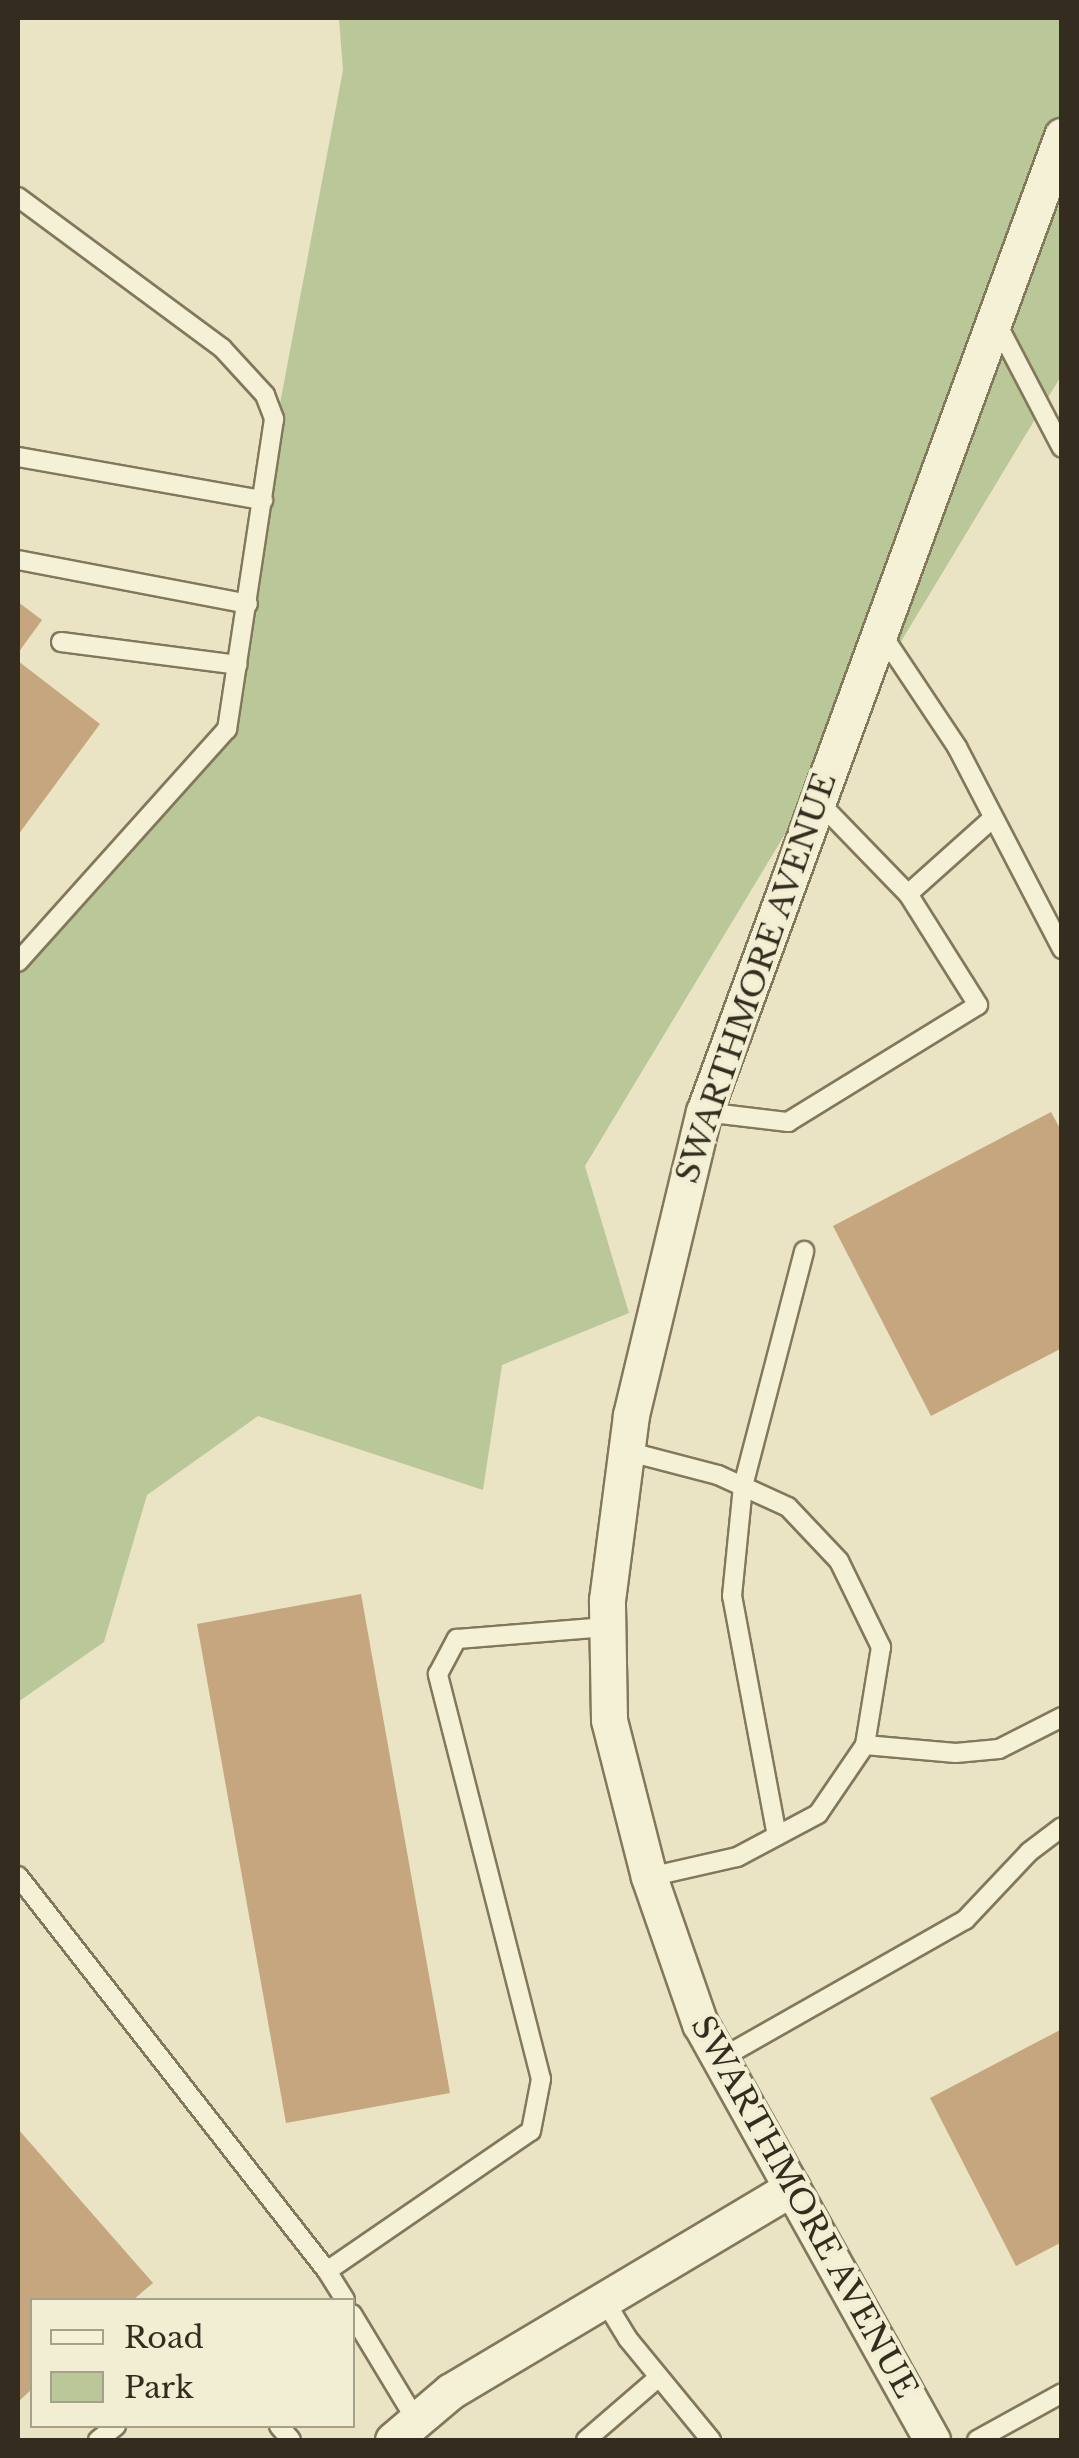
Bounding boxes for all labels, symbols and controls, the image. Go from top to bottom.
street label: SWARTHMORE AVENUE [667,767,845,1189]
street label: SWARTHMORE AVENUE [682,2009,926,2405]
legend [30,2298,355,2428]
text: Road [124,2319,204,2356]
text: Park [124,2369,194,2406]

